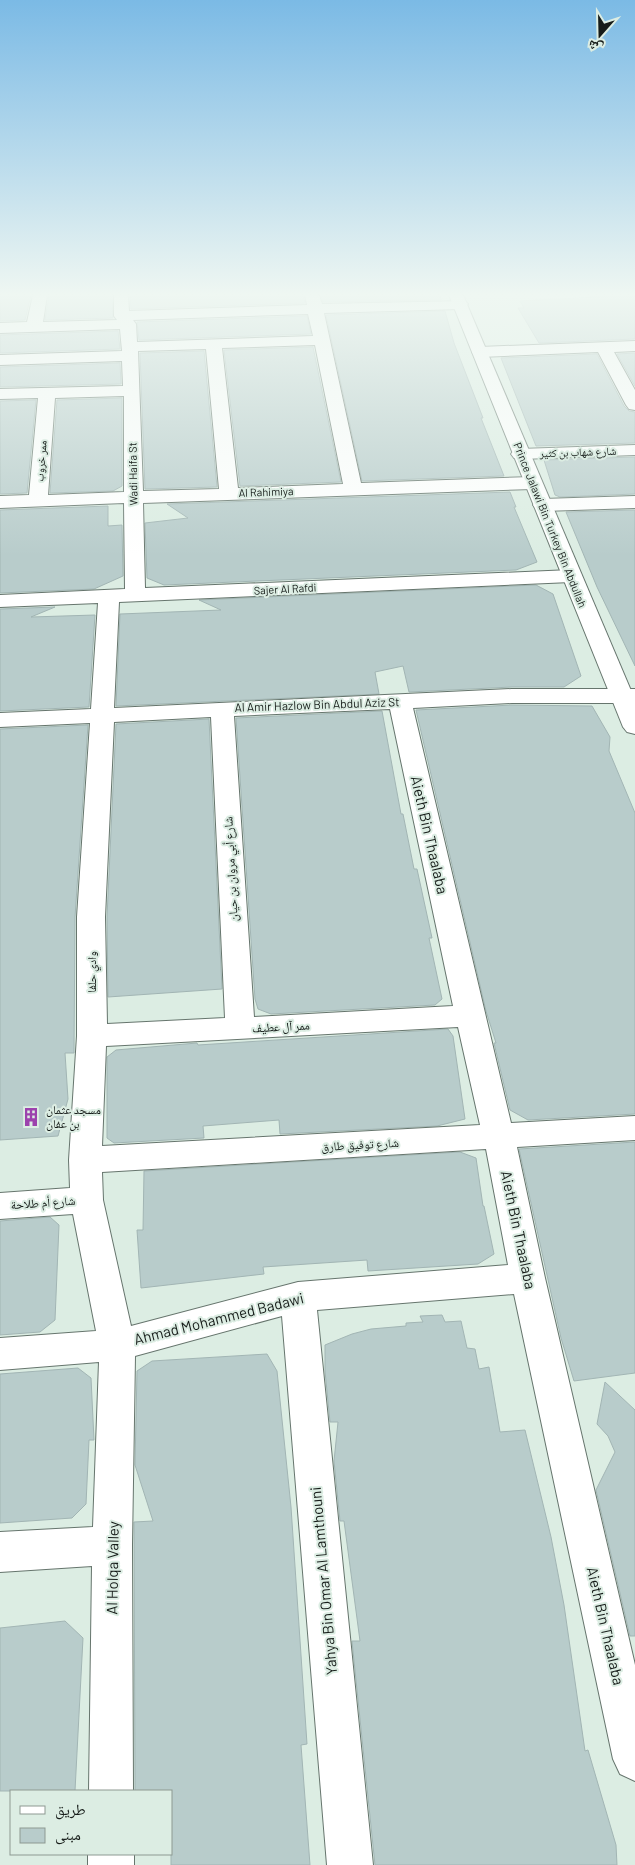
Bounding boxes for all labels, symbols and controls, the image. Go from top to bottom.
north arrow [575,10,625,60]
text: ش [585,36,606,58]
street label: ممر خروب [32,440,49,482]
street label: Prince Jalawi Bin Turkey Bin Abdullah [511,440,590,609]
street label: Wadi Haifa St [125,442,140,506]
street label: شارع شهاب بن كثير [538,444,617,460]
street label: Al Rahimiya [238,484,294,499]
street label: Sajer Al Rafdi [253,580,317,597]
street label: Al Amir Hazlow Bin Abdul Aziz St [234,694,400,714]
street label: Aieth Bin Thaalaba [408,774,452,896]
street label: شارع أبي مروان بن حيان [220,816,244,922]
street label: وادي حلفا [84,951,102,993]
street label: ممر آل عطيف [252,1017,310,1036]
place label: مسجد عثمان بن عفان [46,1102,101,1131]
building icon: مسجد عثمان بن عفان [20,1106,42,1128]
street label: شارع توفيق طارق [321,1135,399,1155]
street label: Aieth Bin Thaalaba [498,1169,540,1291]
street label: شارع أم طلاحة [10,1193,76,1213]
street label: Ahmad Mohammed Badawi [132,1288,306,1348]
street label: Yahya Bin Omar Al Lamthouni [306,1486,340,1676]
street label: Al Holqa Valley [102,1521,122,1615]
street label: Aieth Bin Thaalaba [584,1565,628,1687]
legend [10,1790,172,1855]
text: طريق [55,1800,86,1820]
text: مبنى [55,1825,81,1845]

